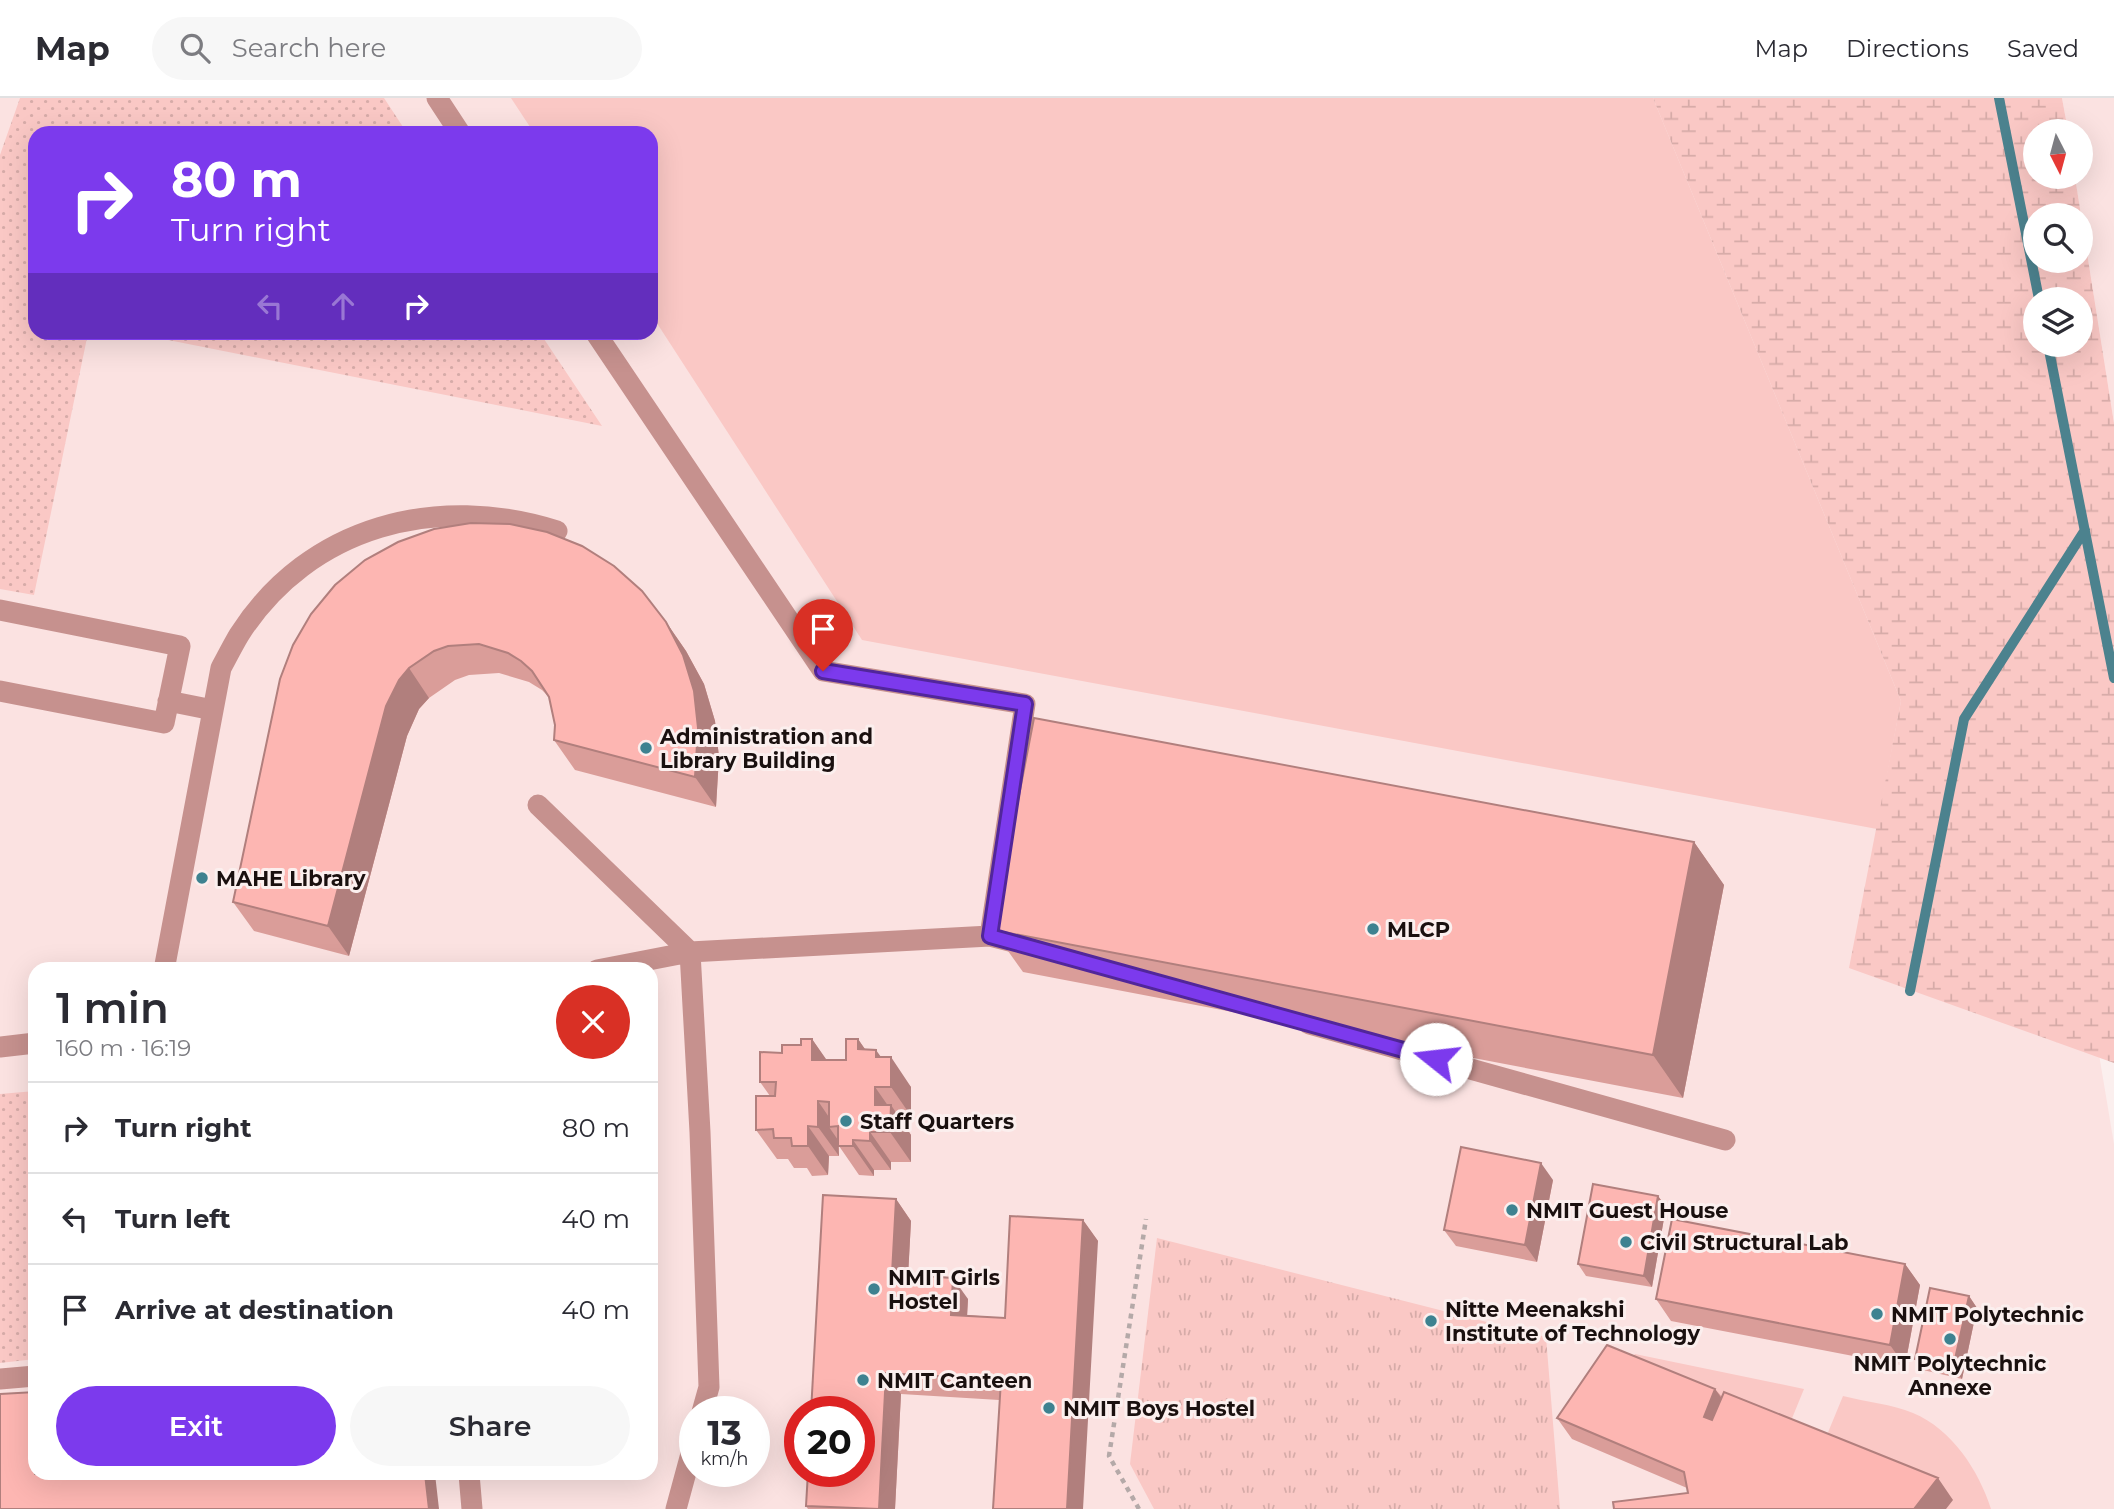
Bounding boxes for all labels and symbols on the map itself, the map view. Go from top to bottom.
north arrow [2023,119,2093,189]
pin [793,599,853,671]
place label: Administration and Library Building [659,724,873,773]
marker: Administration and Library Building [638,740,654,756]
place label: MAHE Library [216,866,366,891]
marker: MAHE Library [194,870,210,886]
place label: MLCP [1387,917,1450,942]
marker: MLCP [1365,921,1381,937]
position arrow [1399,1022,1473,1096]
place label: Staff Quarters [860,1109,1014,1134]
marker: Staff Quarters [838,1113,854,1129]
place label: NMIT Guest House [1526,1198,1728,1223]
marker: NMIT Guest House [1504,1202,1520,1218]
place label: Civil Structural Lab [1640,1230,1849,1255]
marker: Civil Structural Lab [1618,1234,1634,1250]
place label: NMIT Girls Hostel [888,1265,1000,1314]
marker: NMIT Girls Hostel [866,1281,882,1297]
place label: Nitte Meenakshi Institute of Technology [1445,1297,1700,1346]
place label: NMIT Polytechnic [1891,1302,2084,1327]
marker: NMIT Polytechnic [1869,1306,1885,1322]
marker: Nitte Meenakshi Institute of Technology [1423,1313,1439,1329]
marker: NMIT Polytechnic Annexe [1942,1331,1958,1347]
place label: NMIT Polytechnic Annexe [1854,1351,2047,1400]
place label: NMIT Canteen [877,1368,1032,1393]
marker: NMIT Canteen [855,1372,871,1388]
speed limit sign: 20 [784,1396,875,1487]
place label: NMIT Boys Hostel [1063,1396,1255,1421]
marker: NMIT Boys Hostel [1041,1400,1057,1416]

